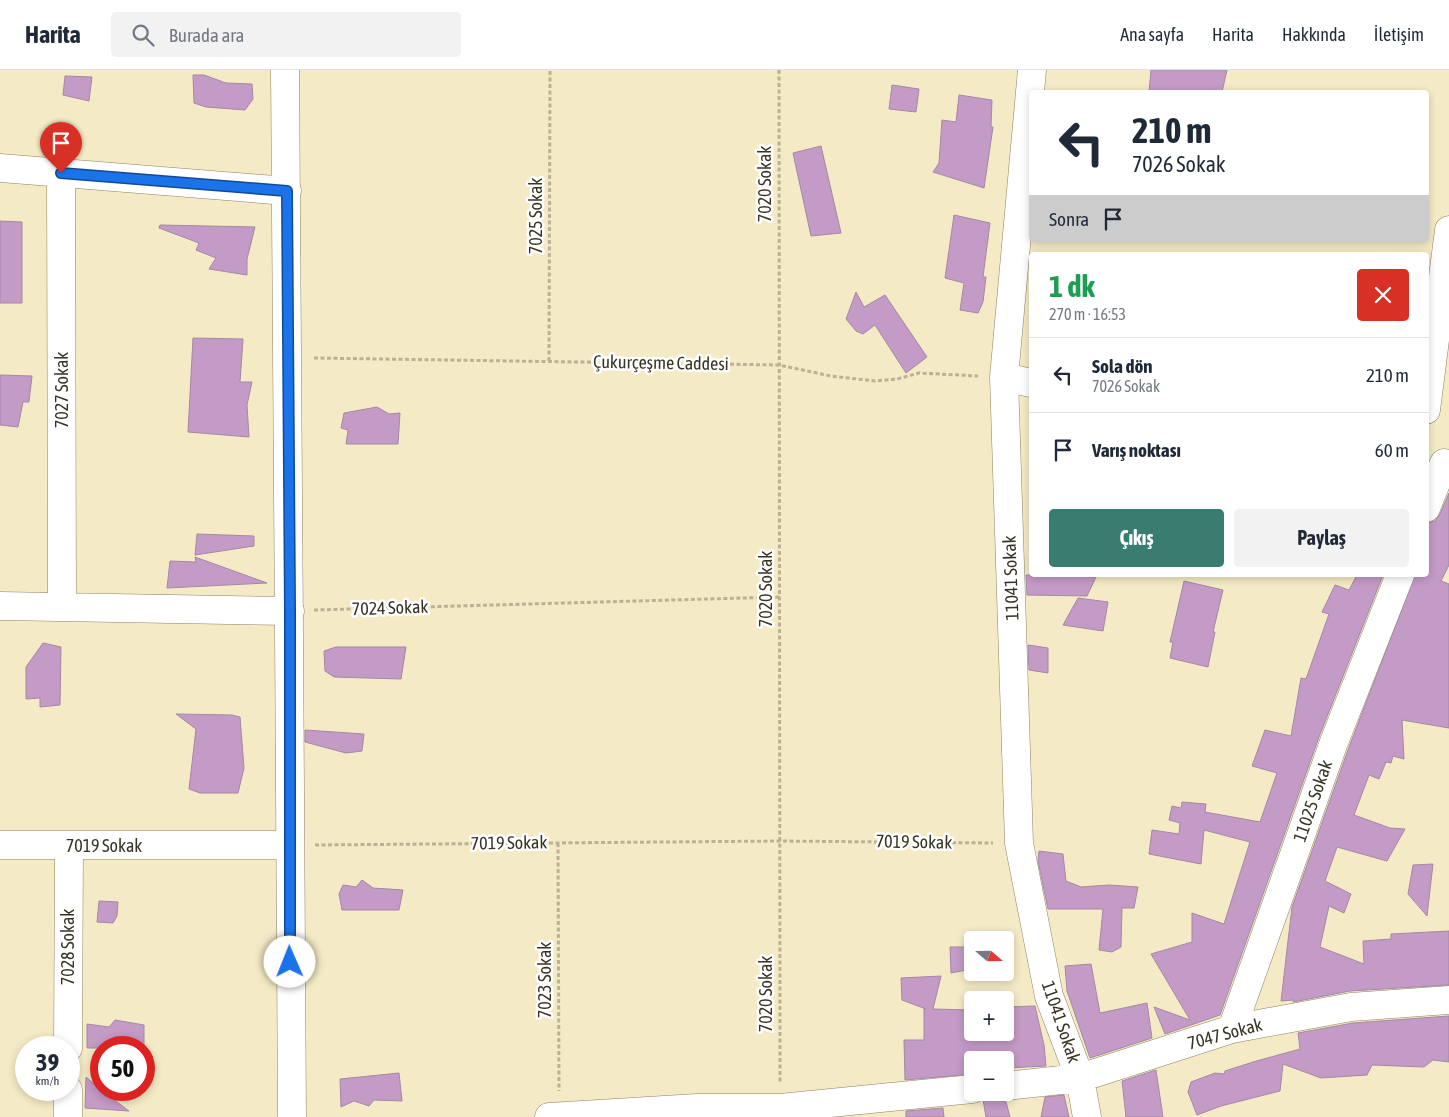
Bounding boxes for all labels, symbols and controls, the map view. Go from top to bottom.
search box [111,12,461,57]
text: Harita [25,21,81,48]
icon: search [129,21,157,49]
text: Burada ara [169,24,244,46]
text: Ana sayfa [1120,24,1184,45]
text: Harita [1212,24,1254,45]
text: Hakkında [1282,24,1346,45]
text: İletişim [1374,24,1424,45]
icon: left [1049,110,1114,175]
text: 210 m [1132,110,1211,150]
pin [40,122,82,173]
icon: arrive [47,129,75,157]
street label: 7020 Sokak [754,146,775,222]
text: 7026 Sokak [1132,151,1226,177]
street label: 7025 Sokak [525,178,546,254]
icon: arrive [1099,205,1127,233]
text: Sonra [1049,208,1089,230]
text: 1 dk [1049,269,1095,303]
button: close [1357,269,1409,321]
text: 270 m · 16:53 [1049,305,1126,323]
street label: Çukurçeşme Caddesi [593,351,729,374]
street label: 7027 Sokak [51,352,72,428]
text: Sola dön [1092,355,1153,377]
icon: left [1049,361,1077,389]
text: 210 m [1366,364,1409,386]
text: 7026 Sokak [1092,377,1160,395]
icon: arrive [1049,436,1077,464]
text: Varış noktası [1092,439,1181,461]
text: 60 m [1375,439,1409,461]
button: Çıkış [1049,509,1224,567]
button: Paylaş [1234,509,1409,567]
street label: 11041 Sokak [999,535,1022,621]
street label: 7020 Sokak [755,551,776,627]
street label: 7024 Sokak [351,596,429,619]
street label: 11025 Sokak [1289,757,1336,844]
street label: 7019 Sokak [876,830,953,853]
street label: 7019 Sokak [471,831,548,854]
street label: 7019 Sokak [66,835,142,856]
street label: 7028 Sokak [57,909,78,985]
north arrow [964,931,1014,981]
map controls [964,931,1014,1101]
position arrow [263,935,315,987]
street label: 7023 Sokak [534,942,555,1018]
street label: 7020 Sokak [755,956,776,1032]
street label: 11041 Sokak [1038,978,1085,1066]
button: + [964,991,1014,1041]
street label: 7047 Sokak [1185,1013,1265,1054]
speed limit sign: 50 [90,1036,155,1101]
text: 39 [36,1048,59,1076]
button: − [964,1051,1014,1101]
text: km/h [36,1074,59,1088]

